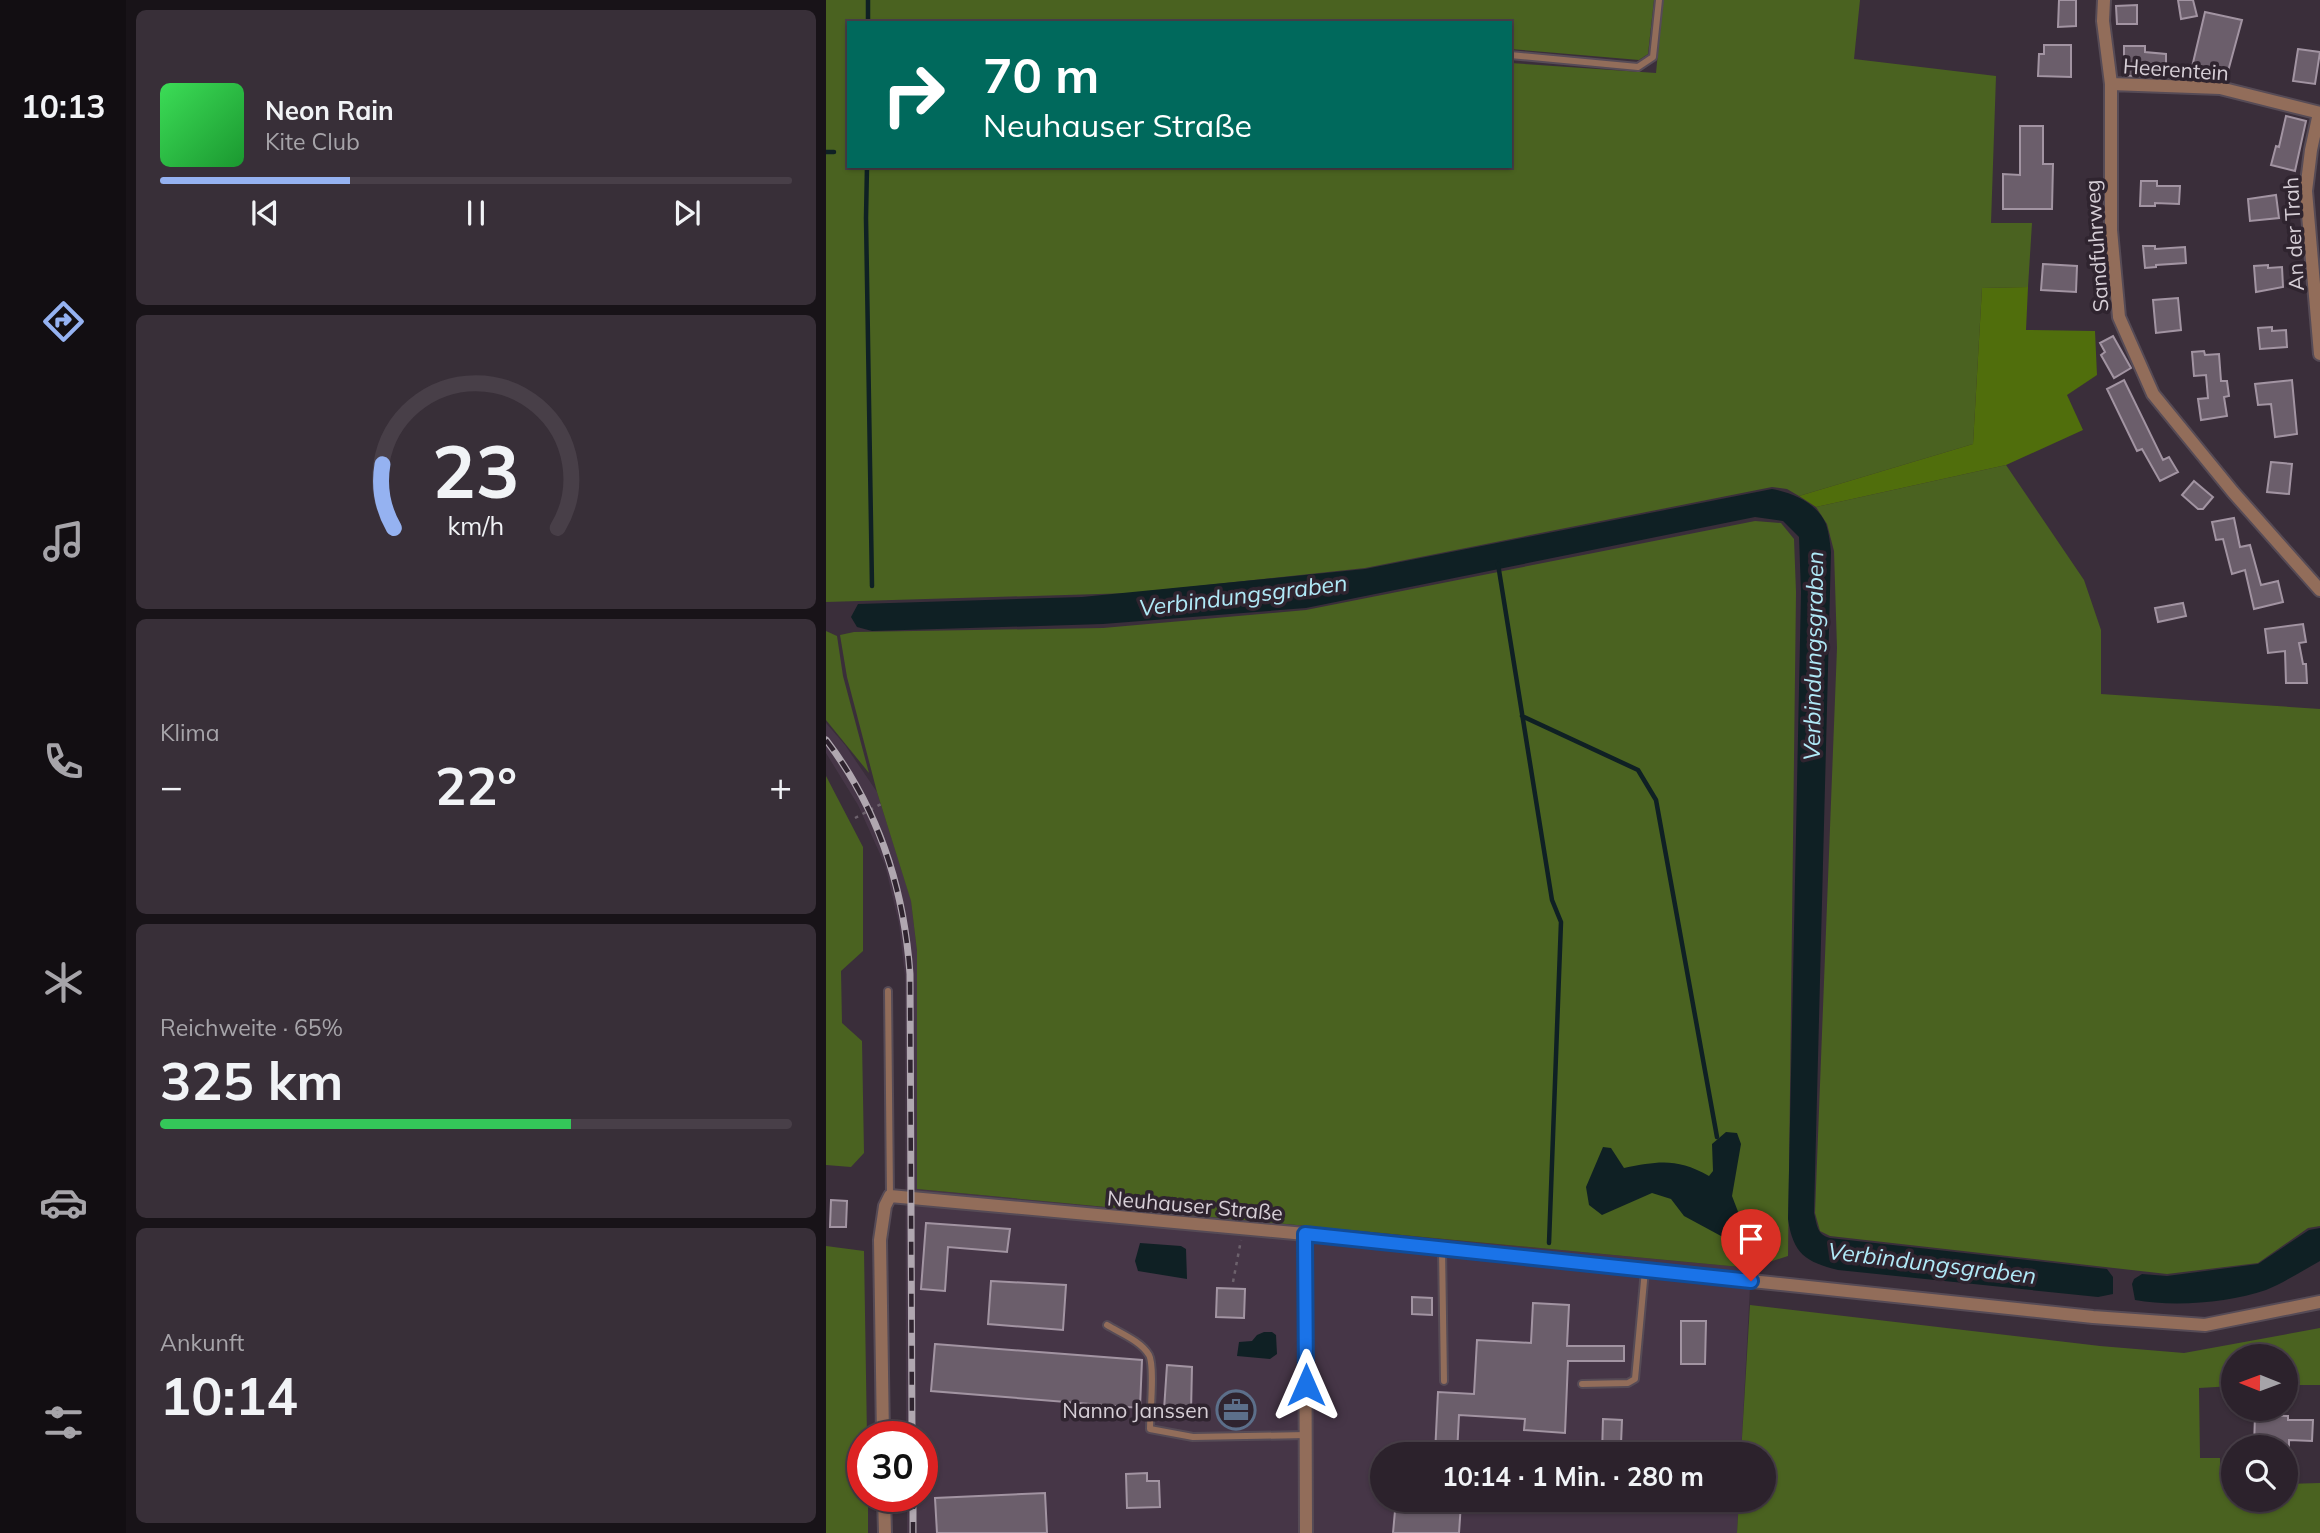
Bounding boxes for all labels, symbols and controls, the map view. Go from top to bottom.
text: 70 m [983,44,1099,105]
icon: right [868,49,959,140]
street label: Heerentein [2122,52,2230,86]
text: 10:13 [21,86,105,126]
text: Neon Rain [265,94,394,127]
text: Neuhauser Straße [983,105,1252,145]
text: Kite Club [265,127,360,156]
street label: An der Trah [2277,176,2309,292]
street label: Sandfuhrweg [2078,179,2114,313]
icon: previous [246,194,284,232]
icon: pause [457,194,495,232]
icon: next [668,194,706,232]
icon: directions [39,297,88,346]
text: 23 [432,425,520,516]
text: km/h [448,510,504,541]
icon: music [39,517,88,566]
water label: Verbindungsgraben [1797,551,1829,761]
water label: Verbindungsgraben [1137,568,1349,622]
text: Klima [160,718,220,747]
icon: phone [39,737,88,786]
text: 22° [435,753,517,818]
text: − [160,762,183,810]
text: + [769,762,792,810]
icon: climate [39,958,88,1007]
text: Reichweite · 65% [160,1013,343,1042]
text: 325 km [160,1048,343,1113]
icon: car [39,1178,88,1227]
street label: Neuhauser Straße [1106,1184,1284,1226]
pin [1721,1209,1781,1281]
icon: arrive [1732,1220,1770,1258]
water label: Verbindungsgraben [1826,1236,2038,1290]
text: Ankunft [160,1328,244,1357]
north arrow [2221,1344,2298,1421]
map controls [2221,1344,2298,1512]
position arrow [1269,1348,1343,1422]
text: 10:14 [160,1363,298,1428]
office icon: Nanno Janssen [1215,1389,1257,1431]
place label: Nanno Janssen [1062,1397,1209,1423]
icon: filters [39,1398,88,1447]
speed limit sign: 30 [847,1421,938,1512]
button: search [2221,1435,2298,1512]
text: 10:14 · 1 Min. · 280 m [1442,1460,1704,1493]

